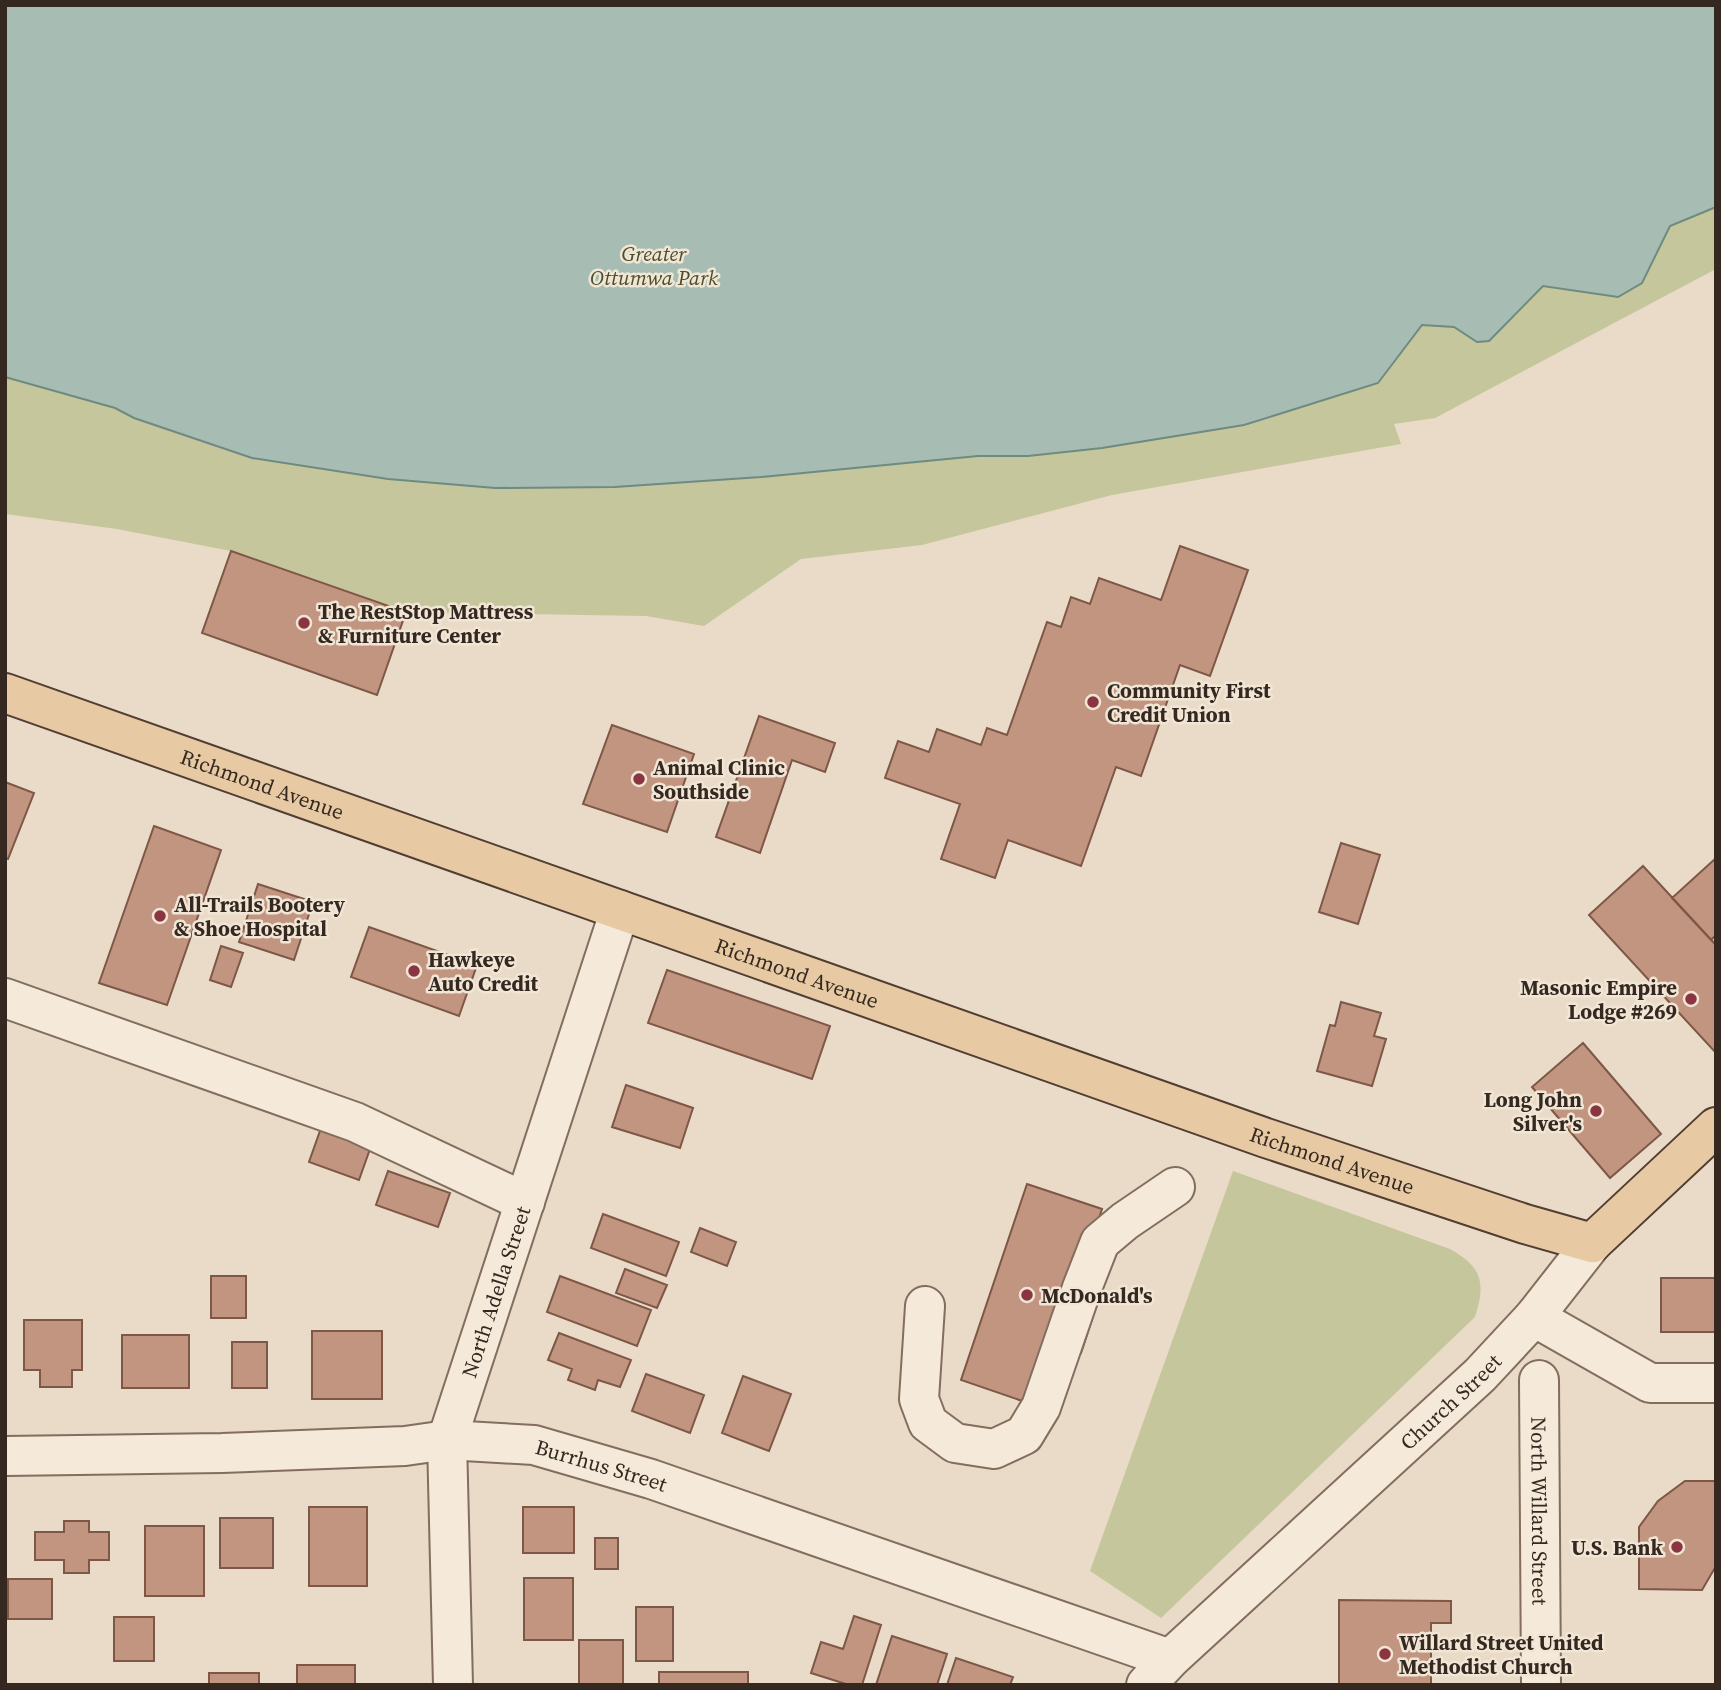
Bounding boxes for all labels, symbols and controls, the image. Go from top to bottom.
park label: Greater Ottumwa Park [590,239,718,292]
place label: The RestStop Mattress & Furniture Center [318,597,534,650]
marker: The RestStop Mattress & Furniture Center [296,615,312,631]
place label: Community First Credit Union [1107,676,1271,729]
marker: Community First Credit Union [1085,694,1101,710]
street label: Richmond Avenue [177,742,348,826]
place label: Animal Clinic Southside [653,753,785,806]
marker: Animal Clinic Southside [631,771,647,787]
place label: All-Trails Bootery & Shoe Hospital [174,890,346,943]
marker: All-Trails Bootery & Shoe Hospital [152,908,168,924]
street label: Richmond Avenue [711,930,883,1015]
place label: Hawkeye Auto Credit [428,945,539,998]
marker: Hawkeye Auto Credit [406,963,422,979]
place label: Masonic Empire Lodge #269 [1520,973,1677,1026]
marker: Masonic Empire Lodge #269 [1683,991,1699,1007]
place label: Long John Silver's [1484,1085,1582,1138]
marker: Long John Silver's [1588,1103,1604,1119]
street label: Richmond Avenue [1246,1119,1418,1201]
street label: North Adella Street [454,1202,537,1381]
place label: McDonald's [1041,1281,1153,1310]
marker: McDonald's [1019,1287,1035,1303]
street label: Church Street [1393,1347,1507,1456]
street label: North Willard Street [1525,1417,1555,1606]
street label: Burrhus Street [532,1432,671,1498]
place label: U.S. Bank [1571,1533,1663,1562]
marker: U.S. Bank [1669,1539,1685,1555]
place label: Willard Street United Methodist Church [1399,1628,1604,1681]
marker: Willard Street United Methodist Church [1377,1646,1393,1662]

